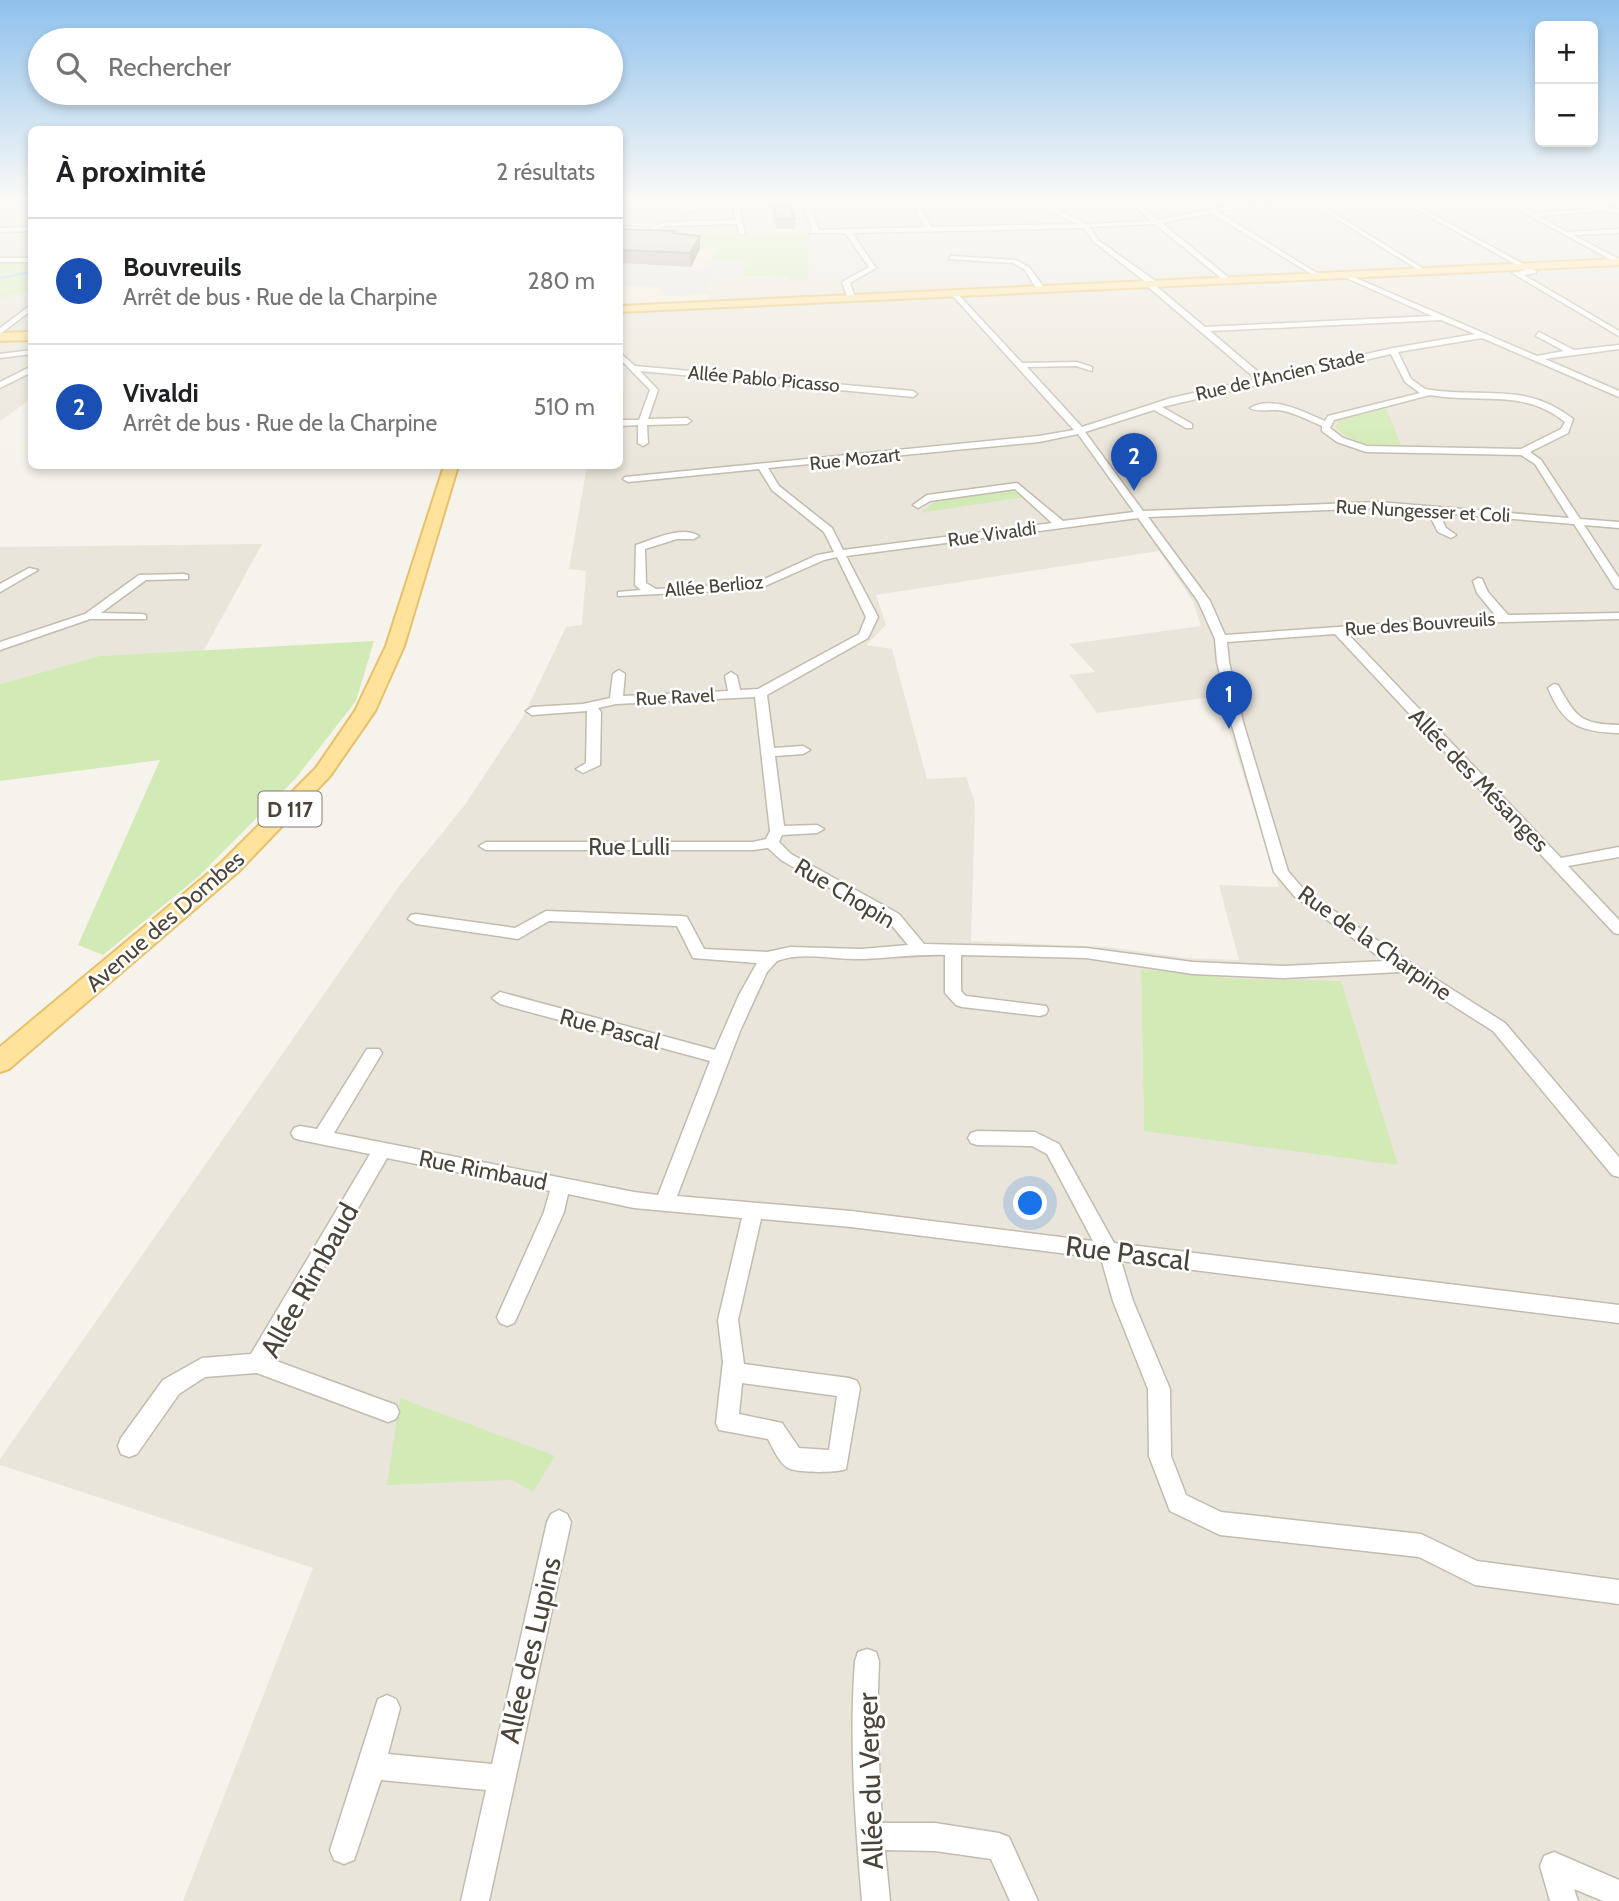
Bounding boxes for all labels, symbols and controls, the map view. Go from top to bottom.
map controls [1535,21,1598,147]
button: + [1535,21,1598,84]
search box [28,28,623,105]
icon: search [52,48,90,86]
text: Rechercher [108,51,231,83]
button: − [1535,84,1598,147]
text: À proximité [56,153,206,190]
text: 2 résultats [496,158,595,186]
text: Bouvreuils [123,251,242,283]
text: 1 [75,267,83,295]
text: 280 m [528,267,595,295]
text: Arrêt de bus · Rue de la Charpine [123,283,437,311]
street label: Rue de l’Ancien Stade [1193,344,1367,406]
street label: Allée Pablo Picasso [687,361,841,397]
text: Vivaldi [123,377,199,409]
text: 2 [73,393,85,421]
text: 510 m [534,393,595,421]
text: Arrêt de bus · Rue de la Charpine [123,409,437,437]
pin: 2 [1111,433,1157,491]
street label: Rue Mozart [808,443,902,475]
street label: Rue Nungesser et Coli [1335,495,1511,527]
street label: Rue Vivaldi [946,516,1038,552]
street label: Allée Berlioz [664,570,764,602]
street label: Rue des Bouvreuils [1344,607,1496,641]
pin: 1 [1206,671,1252,729]
street label: Rue Ravel [635,683,715,711]
street label: Allée des Mésanges [1403,702,1555,858]
road number: D 117 [258,792,322,826]
street label: Rue Lulli [588,833,670,861]
street label: Avenue des Dombes [80,845,250,997]
street label: Rue Chopin [790,852,900,934]
street label: Rue de la Charpine [1293,880,1457,1007]
street label: Rue Pascal [557,1002,664,1056]
street label: Rue Rimbaud [417,1144,549,1196]
your location [1013,1186,1047,1220]
street label: Allée Rimbaud [253,1197,365,1363]
street label: Rue Pascal [1064,1228,1193,1278]
street label: Allée des Lupins [492,1554,568,1746]
street label: Allée du Verger [850,1692,890,1870]

